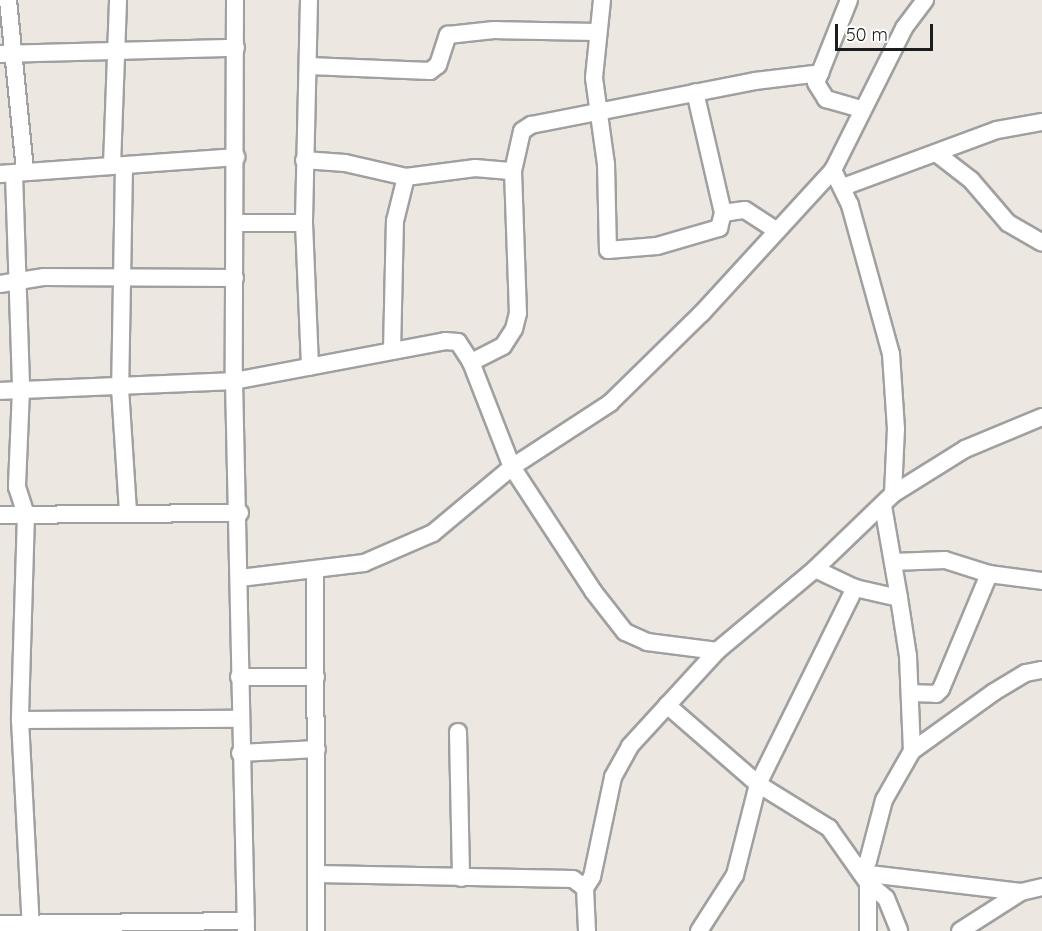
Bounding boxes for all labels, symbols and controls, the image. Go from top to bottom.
scale bar [838,12,936,50]
text: 50 m [846,23,888,46]

